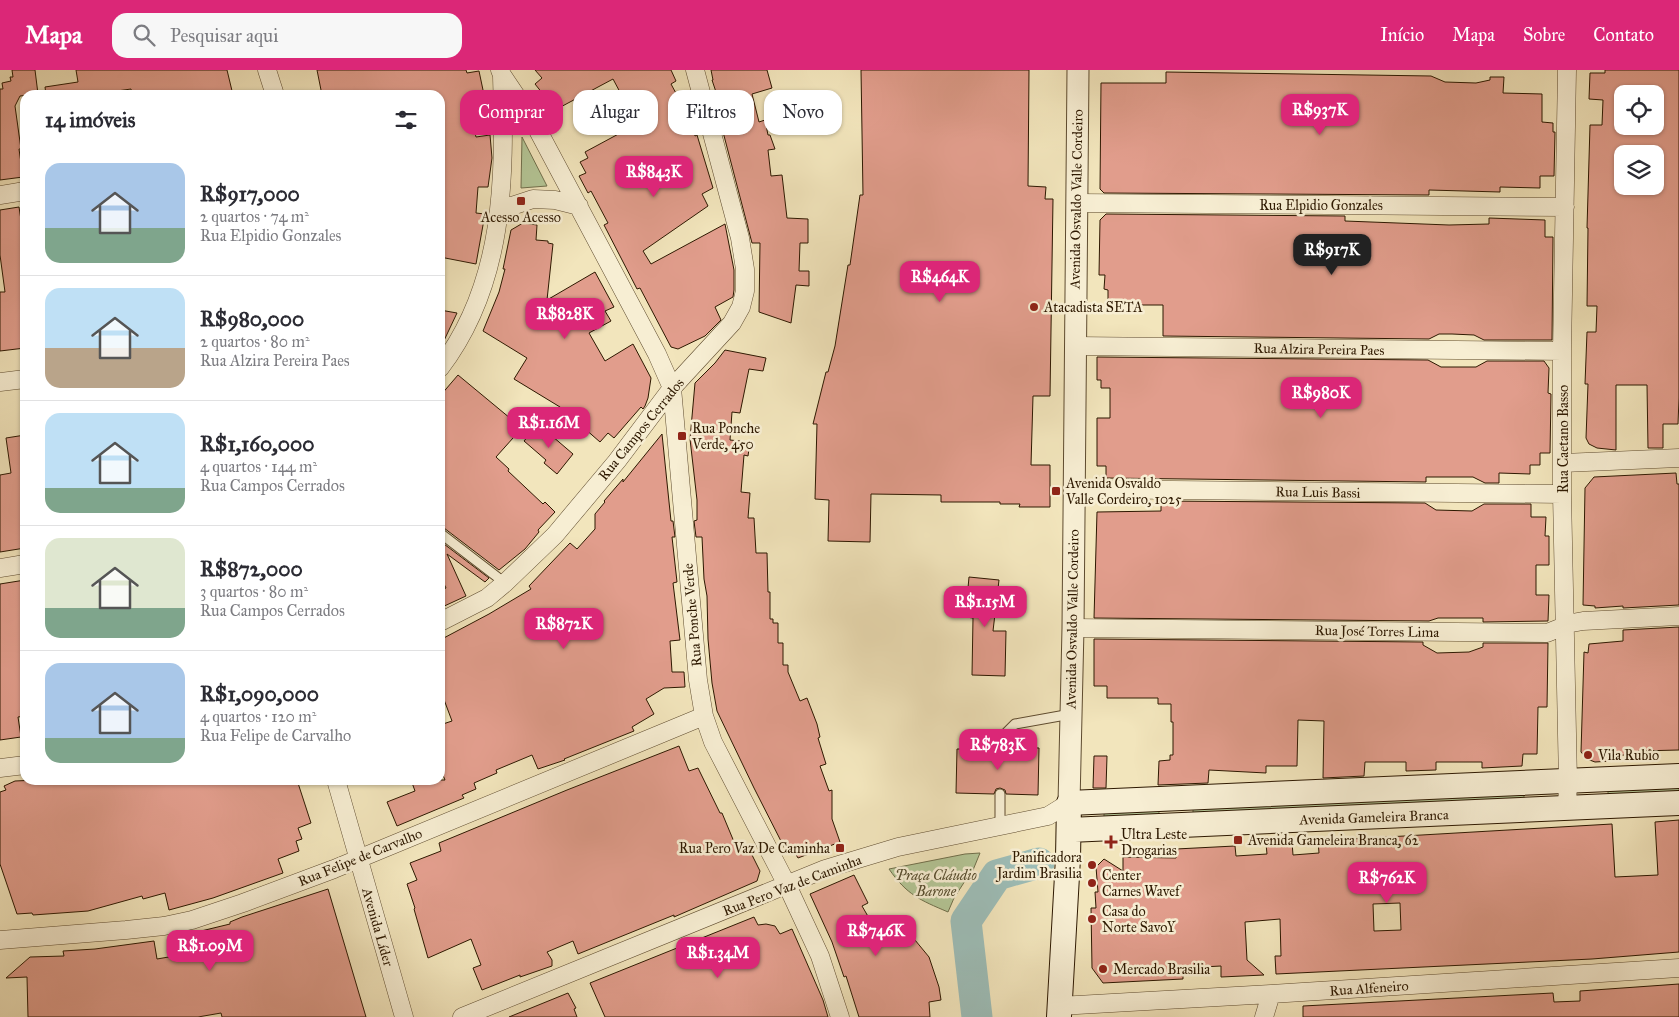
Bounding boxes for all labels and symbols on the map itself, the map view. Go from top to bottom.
pin: R$937K [1279,93,1361,136]
street label: Avenida Osvaldo Valle Cordeiro [1066,109,1087,290]
pin: R$843K [613,156,695,198]
marker: Acesso Acesso [515,195,527,207]
street label: Rua Elpidio Gonzales [1259,197,1383,214]
place label: Acesso Acesso [480,209,561,226]
pin: R$917K [1291,234,1373,276]
pin: R$464K [899,260,981,303]
pin: R$828K [524,298,606,340]
place label: Atacadista SETA [1043,299,1143,316]
marker: Atacadista SETA [1028,301,1040,313]
street label: Rua Alzira Pereira Paes [1253,340,1385,359]
street label: Rua Campos Cerrados [595,375,688,484]
pin: R$980K [1280,376,1362,419]
street label: Rua Caetano Basso [1555,385,1572,493]
pin: R$1.16M [503,406,595,449]
place label: Rua Ponche Verde, 450 [691,420,760,453]
marker: Rua Ponche Verde, 450 [676,430,688,442]
place label: Avenida Osvaldo Valle Cordeiro, 1025 [1065,475,1182,508]
street label: Rua Luis Bassi [1275,483,1361,502]
marker: Avenida Osvaldo Valle Cordeiro, 1025 [1050,485,1062,497]
street label: Avenida Osvaldo Valle Cordeiro [1062,529,1083,710]
street label: Rua Ponche Verde [679,562,705,667]
pin: R$1.15M [939,586,1031,628]
pin: R$872K [523,608,605,650]
street label: Rua José Torres Lima [1315,622,1439,642]
pin: R$783K [957,728,1039,771]
place label: Vila Rubio [1597,747,1659,764]
marker: Vila Rubio [1582,749,1594,761]
street label: Avenida Gameleira Branca [1298,806,1449,829]
street label: Rua Felipe de Carvalho [296,825,425,890]
place label: Ultra Leste Drogarias [1121,826,1187,859]
place label: Avenida Gameleira Branca, 62 [1247,832,1419,849]
marker: Avenida Gameleira Branca, 62 [1232,834,1244,846]
marker: Ultra Leste Drogarias [1105,836,1117,848]
place label: Rua Pero Vaz De Caminha [679,840,830,857]
marker: Rua Pero Vaz De Caminha [834,842,846,854]
place label: Panificadora Jardim Brasilia [995,849,1082,883]
street label: Rua Pero Vaz de Caminha [720,851,864,920]
marker: Panificadora Jardim Brasilia [1086,859,1098,871]
pin: R$762K [1346,862,1428,904]
park label: Praça Cláudio Barone [895,867,977,900]
place label: Center Carnes Wavef [1102,867,1182,900]
marker: Center Carnes Wavef [1086,877,1098,889]
street label: Avenida Líder [358,885,397,969]
place label: Casa do Norte SavoY [1102,903,1177,936]
marker: Casa do Norte SavoY [1086,913,1098,925]
pin: R$746K [835,914,917,957]
pin: R$1.09M [164,930,256,972]
pin: R$1.34M [672,936,764,979]
place label: Mercado Brasilia [1113,961,1210,978]
marker: Mercado Brasilia [1097,963,1109,975]
street label: Rua Alfeneiro [1329,977,1409,1000]

